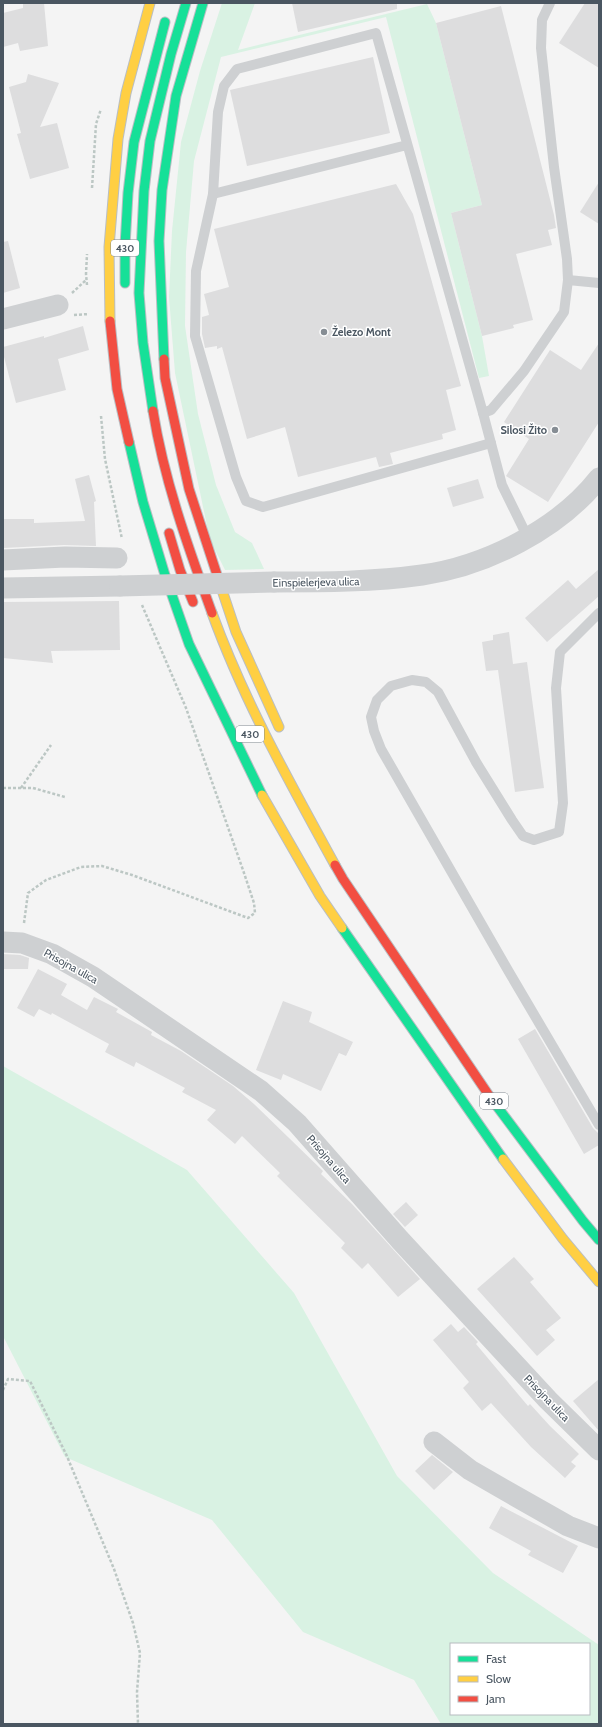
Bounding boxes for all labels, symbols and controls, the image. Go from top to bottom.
road number: 430 [111,240,139,256]
place label: Železo Mont [332,325,391,339]
marker: Železo Mont [319,327,329,337]
place label: Silosi Žito [501,423,547,437]
marker: Silosi Žito [550,425,560,435]
street label: Einspielerjeva ulica [272,574,360,590]
road number: 430 [236,726,264,742]
street label: Prisojna ulica [41,945,101,987]
road number: 430 [480,1093,508,1109]
street label: Prisojna ulica [304,1132,354,1187]
street label: Prisojna ulica [521,1372,573,1425]
legend [450,1643,590,1715]
text: Fast [486,1651,506,1666]
text: Slow [486,1671,511,1686]
text: Jam [485,1691,505,1706]

